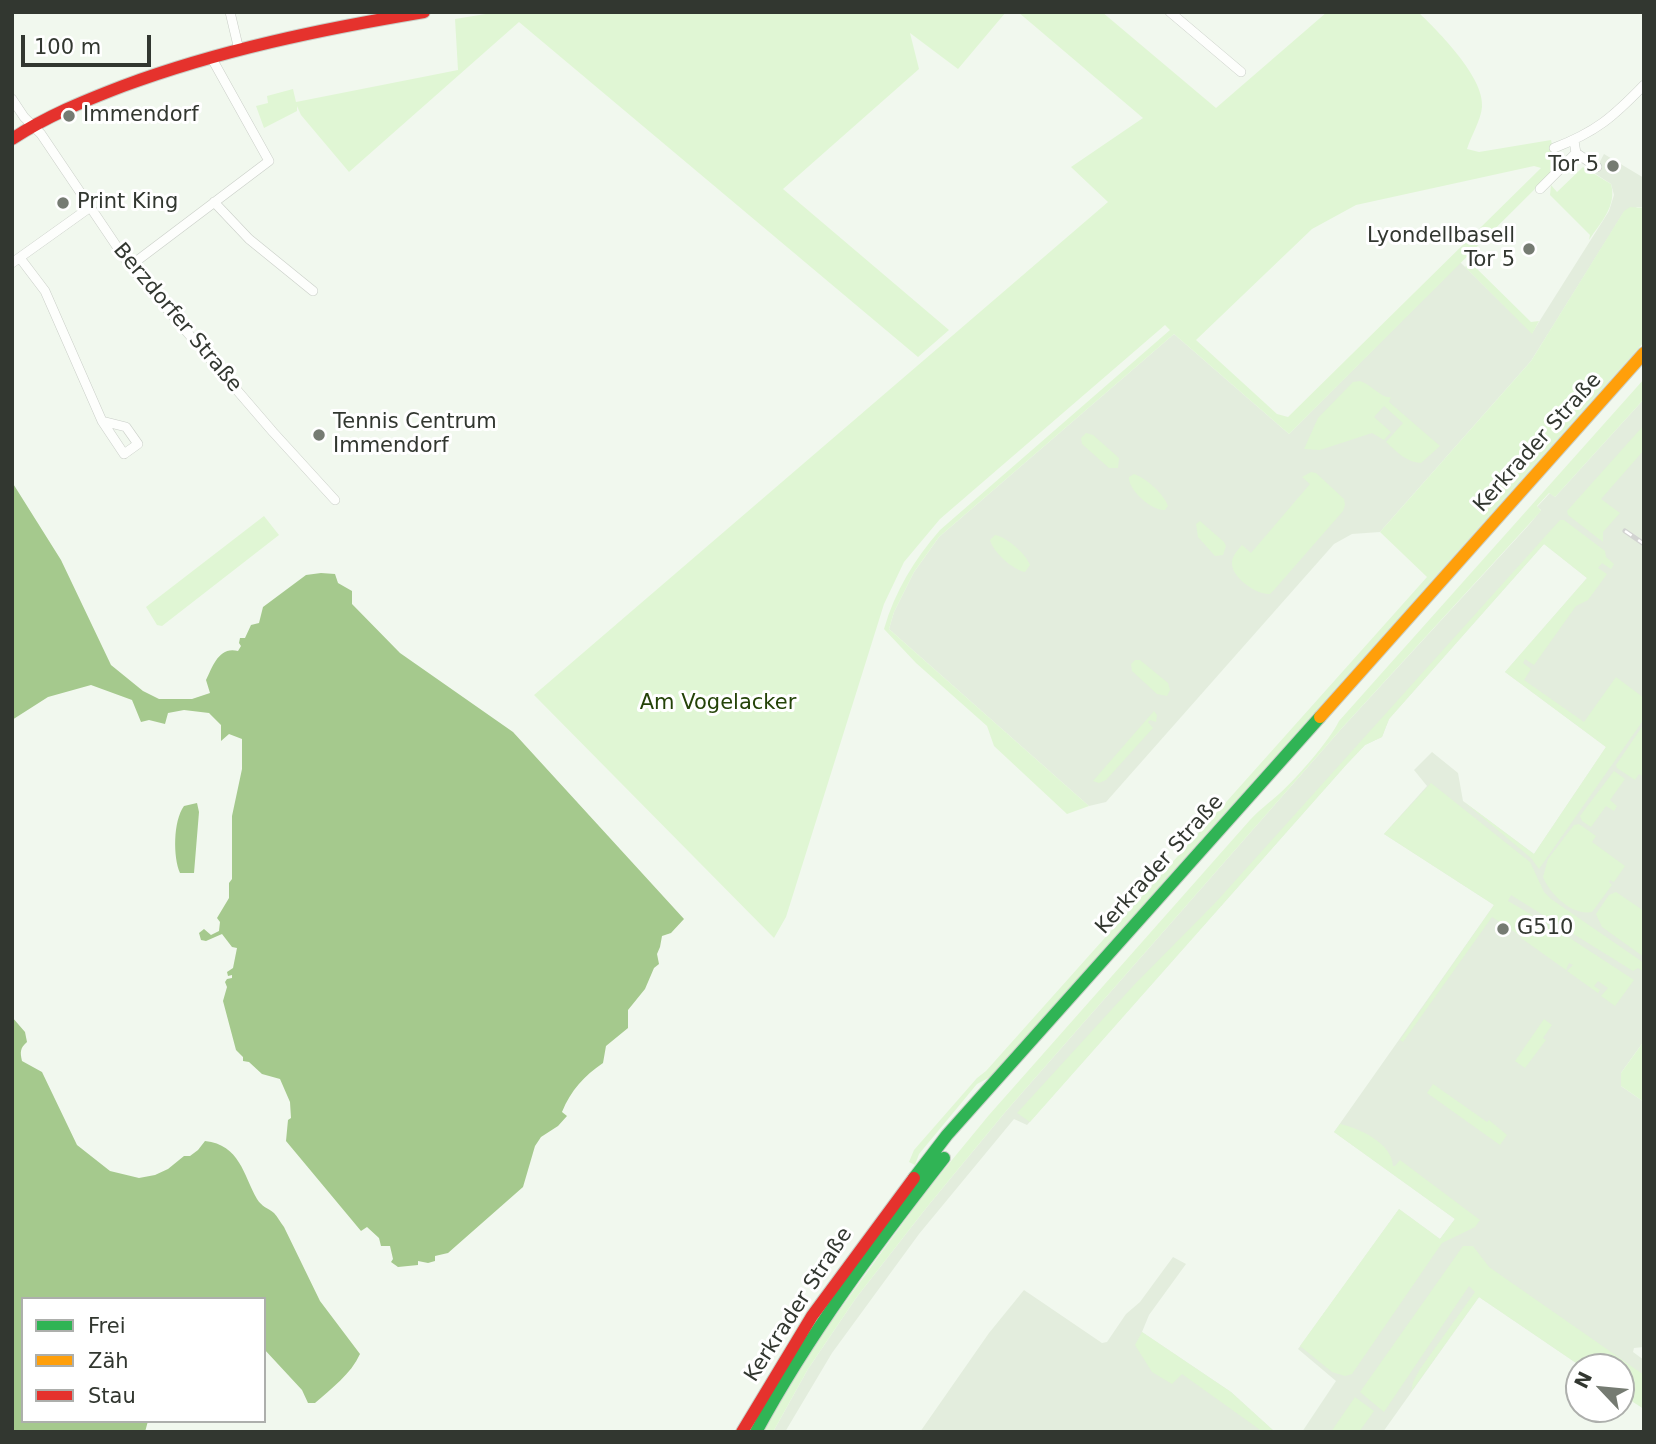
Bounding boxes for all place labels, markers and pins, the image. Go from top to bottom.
place label: Immendorf [83,103,199,129]
marker: Immendorf [61,108,77,124]
place label: Tor 5 [1548,153,1599,179]
marker: Tor 5 [1605,158,1621,174]
place label: Print King [77,190,178,216]
marker: Print King [55,195,71,211]
place label: Lyondellbasell Tor 5 [1367,224,1515,274]
marker: Lyondellbasell Tor 5 [1521,241,1537,257]
place label: Tennis Centrum Immendorf [333,410,497,460]
marker: Tennis Centrum Immendorf [311,427,327,443]
place label: G510 [1517,916,1573,942]
marker: G510 [1495,921,1511,937]

